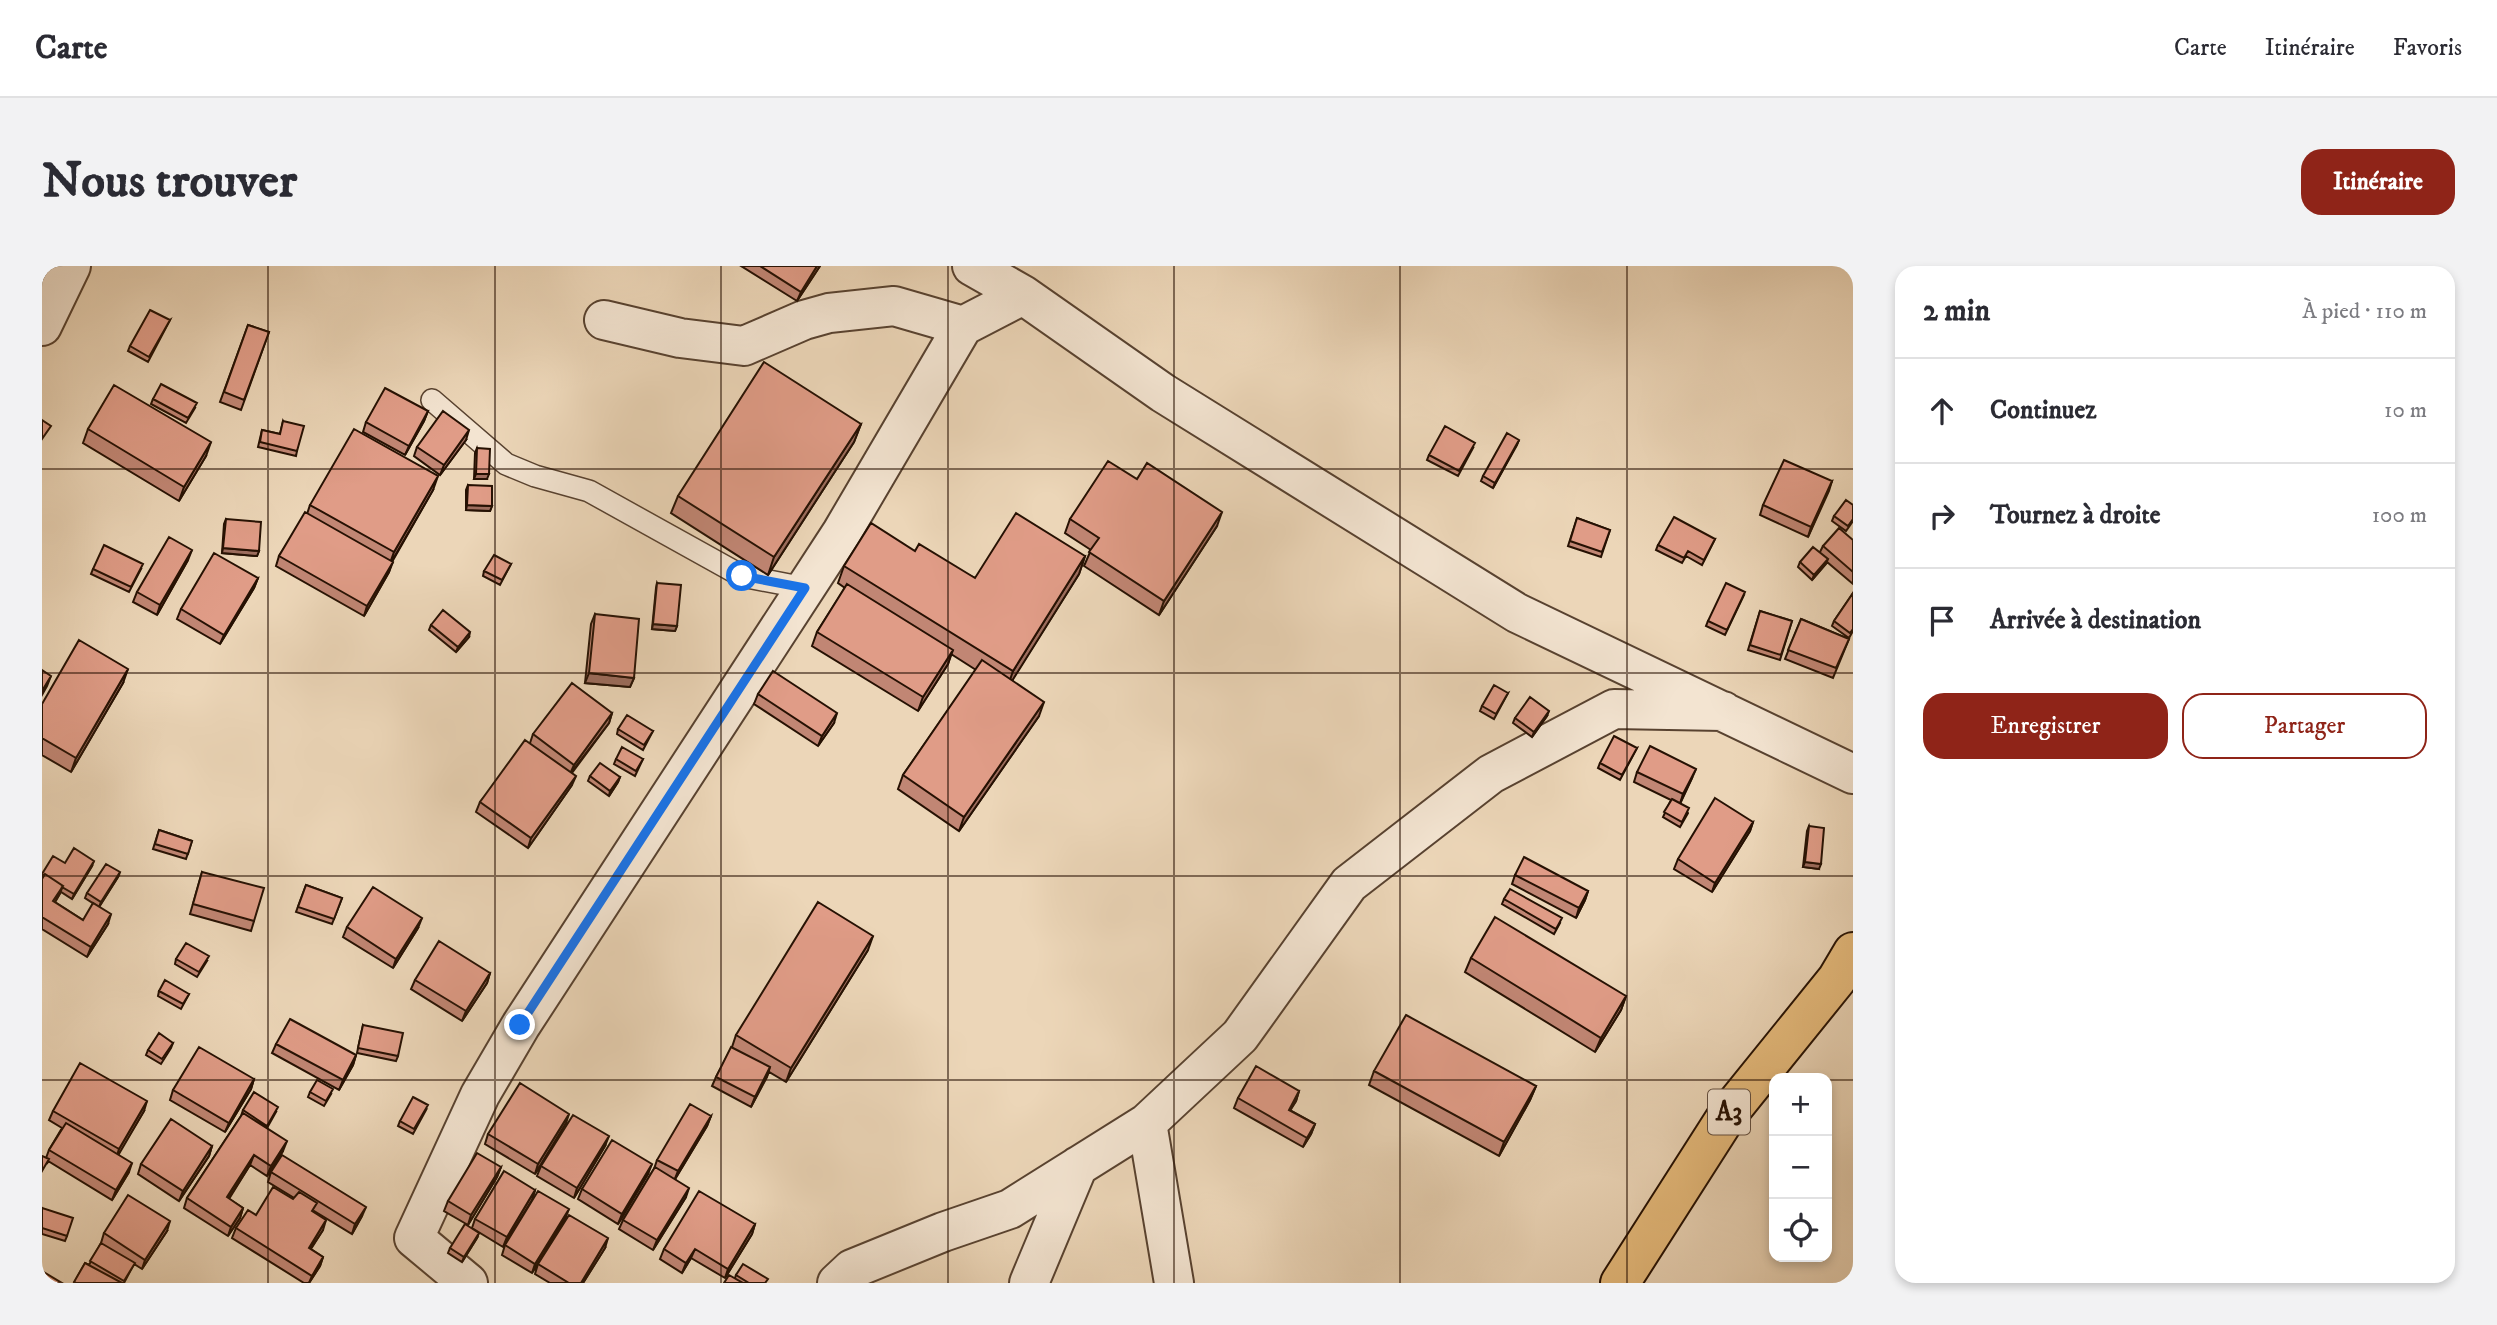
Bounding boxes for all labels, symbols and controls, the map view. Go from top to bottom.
text: Carte [35,28,107,69]
text: Carte [2174,33,2227,63]
text: Itinéraire [2265,33,2355,63]
text: Favoris [2393,33,2462,63]
button: Itinéraire [2301,149,2455,215]
text: Nous trouver [42,151,297,213]
text: 2 min [1923,293,1990,330]
text: À pied · 110 m [2302,297,2427,326]
icon: ahead [1923,392,1961,430]
text: Continuez [1990,394,2096,427]
text: 10 m [2384,396,2427,425]
icon: right [1923,497,1961,535]
text: Tournez à droite [1990,499,2161,532]
text: 100 m [2372,501,2427,530]
route start [726,560,757,591]
icon: arrive [1923,602,1961,640]
text: Arrivée à destination [1990,604,2201,637]
button: Enregistrer [1923,693,2168,759]
button: Partager [2182,693,2427,759]
route end [504,1009,535,1040]
map controls [1769,1073,1832,1262]
button: + [1769,1073,1832,1136]
road number: A3 [1708,1090,1750,1134]
button: − [1769,1136,1832,1199]
button: locate [1769,1199,1832,1262]

